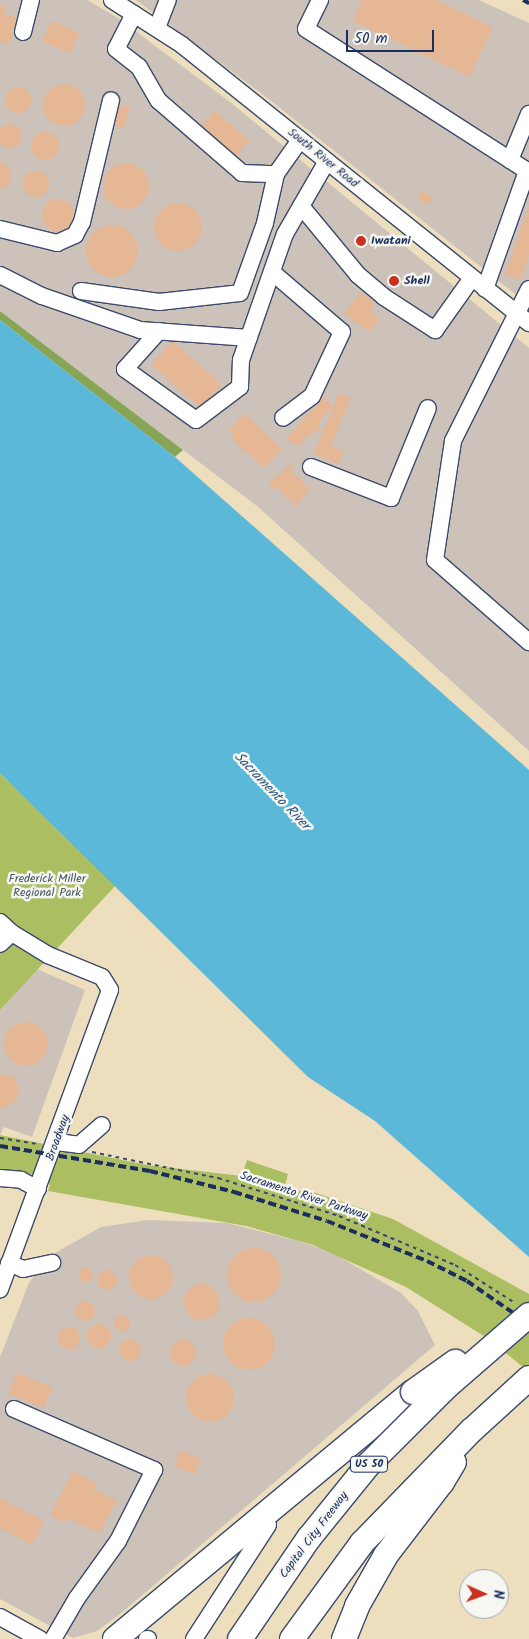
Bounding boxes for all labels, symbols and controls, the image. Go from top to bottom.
scale bar [349,20,436,52]
text: 50 m [354,27,388,51]
street label: South River Road [285,125,361,191]
place label: Iwatani [371,234,411,248]
marker: Iwatani [355,235,367,247]
place label: Shell [404,274,430,288]
marker: Shell [388,275,400,287]
water label: Sacramento River [231,748,313,834]
park label: Frederick Miller Regional Park [8,872,86,900]
street label: Broadway [43,1113,73,1163]
street label: Sacramento River Parkway [238,1169,370,1223]
road number: US 50 [349,1456,389,1472]
street label: Capital City Freeway [277,1489,351,1581]
north arrow [459,1569,509,1619]
text: N [487,1590,509,1599]

